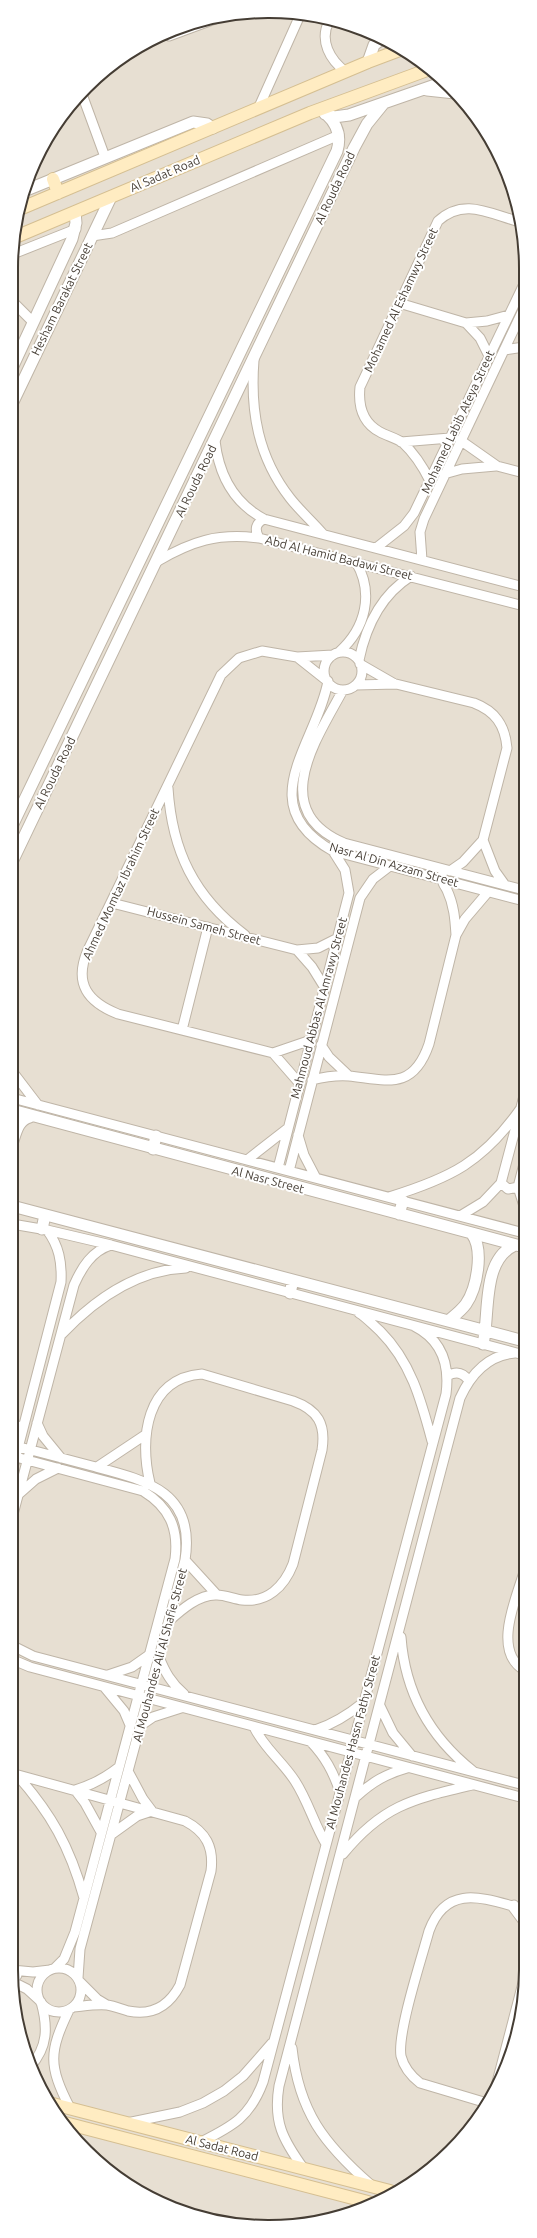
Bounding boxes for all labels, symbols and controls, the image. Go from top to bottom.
street label: Al Rouda Road [312,149,357,226]
street label: Al Sadat Road [128,153,202,194]
street label: Mohamed Al Eshamwy Street [361,225,440,374]
street label: Hesham Barakat Street [29,240,95,357]
street label: Mohamed Labib Ateya Street [419,348,497,495]
street label: Al Rouda Road [172,443,219,519]
street label: Abd Al Hamid Badawi Street [264,533,414,582]
street label: Al Rouda Road [31,735,78,811]
street label: Ahmed Momtaz Ibrahim Street [80,806,162,962]
street label: Nasr Al Din Azzam Street [328,840,460,889]
street label: Hussein Sameh Street [146,904,263,947]
street label: Mahmoud Abbas Al Amrawy Street [288,915,349,1100]
street label: Al Nasr Street [230,1164,306,1196]
street label: Al Mouhandes Ali Al Shafie Street [130,1566,189,1743]
street label: Al Mouhandes Hassn Fathy Street [323,1653,382,1830]
street label: Al Sadat Road [184,2132,260,2163]

